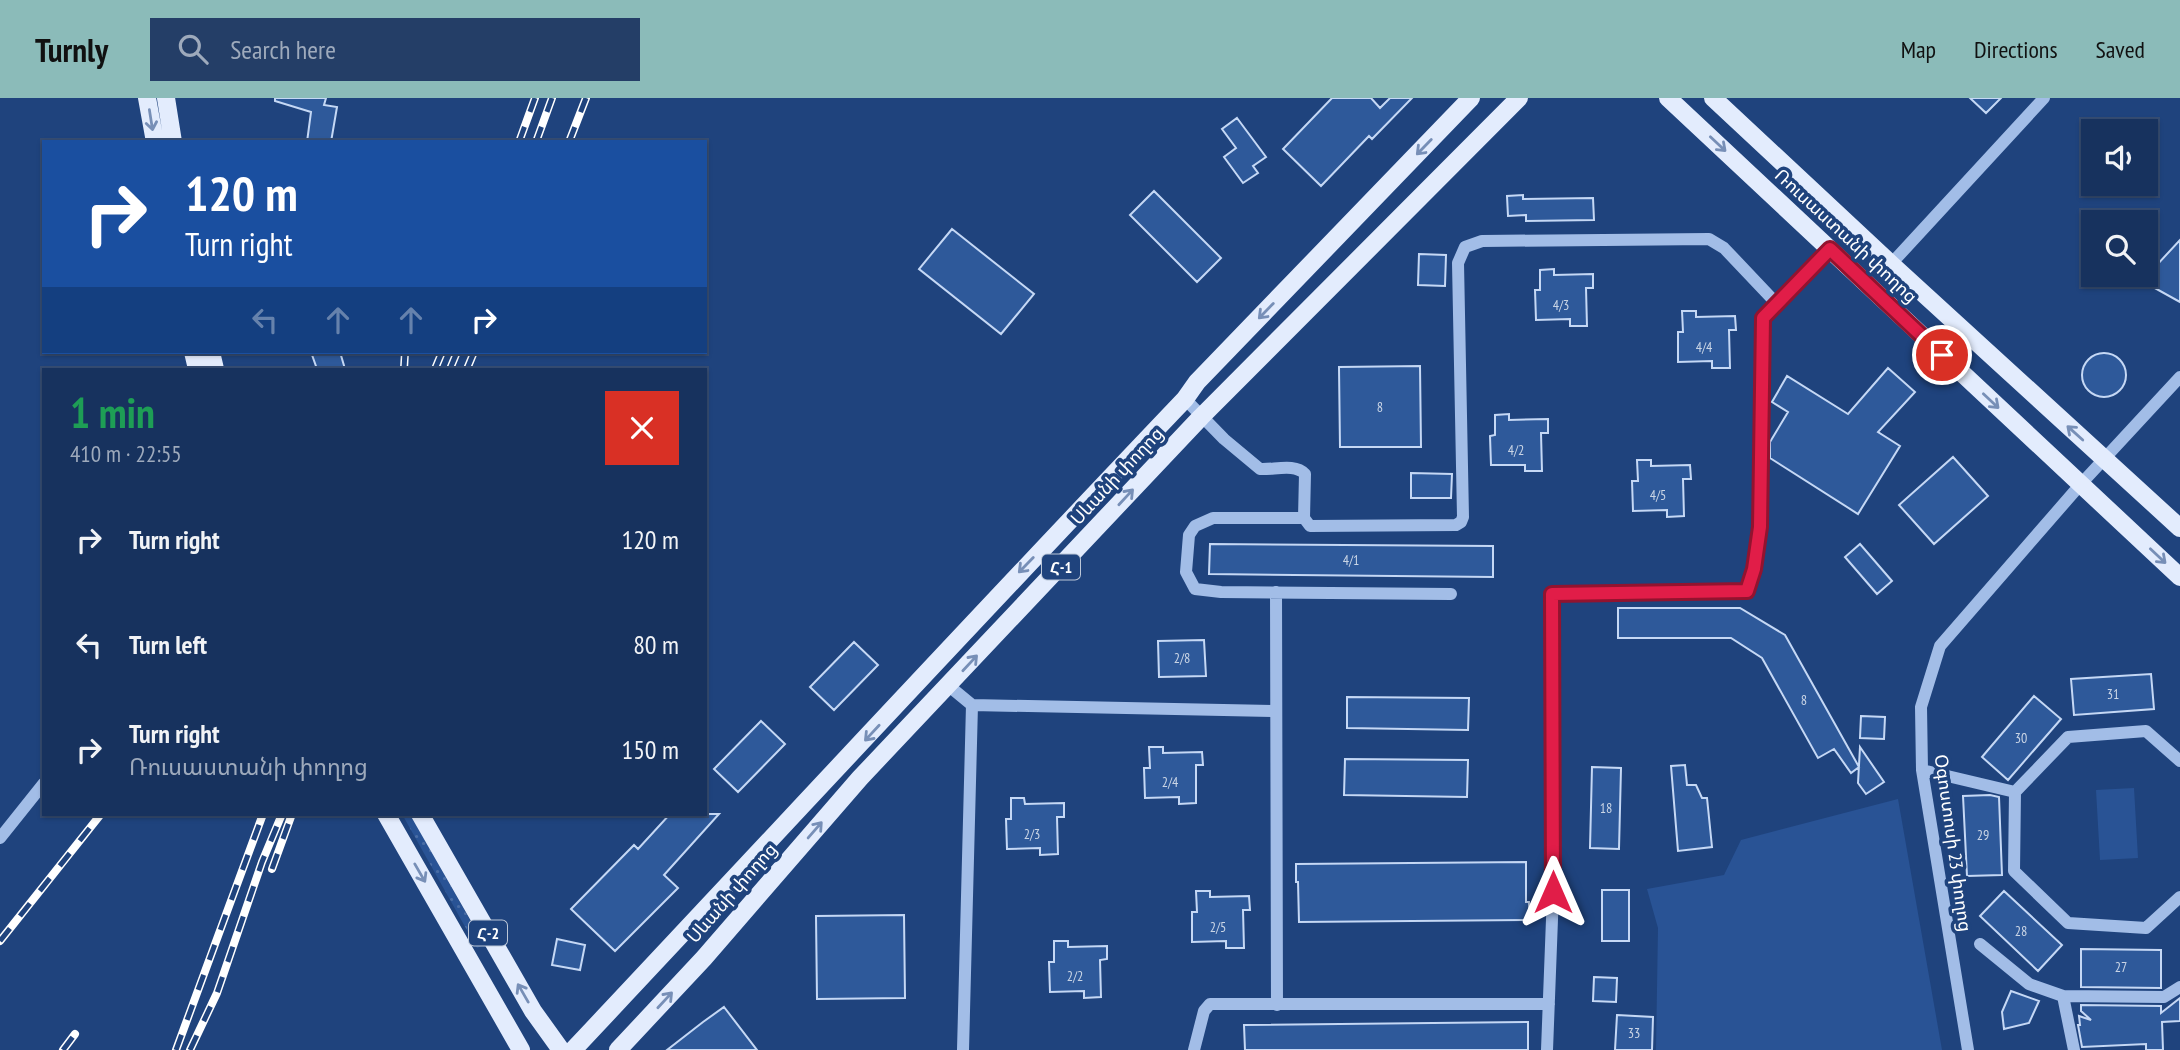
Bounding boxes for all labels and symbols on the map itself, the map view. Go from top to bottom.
one-way arrow [145,108,158,131]
one-way arrow [1709,136,1726,153]
one-way arrow [1415,138,1432,155]
street label: Ռուսաստանի փողոց [1770,164,1923,308]
house number: 4/3 [1553,296,1569,314]
one-way arrow [1257,302,1274,319]
pin [1912,325,1972,385]
house number: 4/4 [1696,338,1713,356]
one-way arrow [1982,393,2000,409]
house number: 8 [1377,398,1383,416]
street label: Սևանի փողոց [1065,422,1168,529]
one-way arrow [2066,425,2084,441]
house number: 4/2 [1508,441,1524,459]
house number: 4/5 [1650,486,1666,504]
one-way arrow [1117,489,1134,506]
one-way arrow [2149,547,2166,564]
house number: 4/1 [1343,551,1359,569]
road number: Հ-1 [1042,554,1080,580]
one-way arrow [1018,557,1035,574]
house number: 2/8 [1174,649,1190,667]
one-way arrow [961,655,978,672]
house number: 31 [2107,685,2119,703]
house number: 8 [1801,691,1807,709]
one-way arrow [864,724,880,742]
house number: 30 [2015,729,2027,747]
street label: Օգոստոսի 23 փողոց [1930,753,1977,933]
house number: 2/4 [1162,773,1179,791]
house number: 18 [1600,799,1612,817]
one-way arrow [807,821,823,839]
house number: 2/3 [1024,825,1040,843]
house number: 29 [1977,826,1989,844]
street label: Սևանի փողոց [682,838,782,948]
position arrow [1516,855,1590,929]
one-way arrow [414,862,427,883]
house number: 2/5 [1210,918,1226,936]
road number: Հ-2 [469,920,507,946]
house number: 28 [2015,922,2027,940]
house number: 27 [2115,958,2127,976]
house number: 2/2 [1067,967,1083,985]
one-way arrow [516,983,529,1004]
one-way arrow [656,992,673,1009]
house number: 33 [1628,1024,1640,1042]

